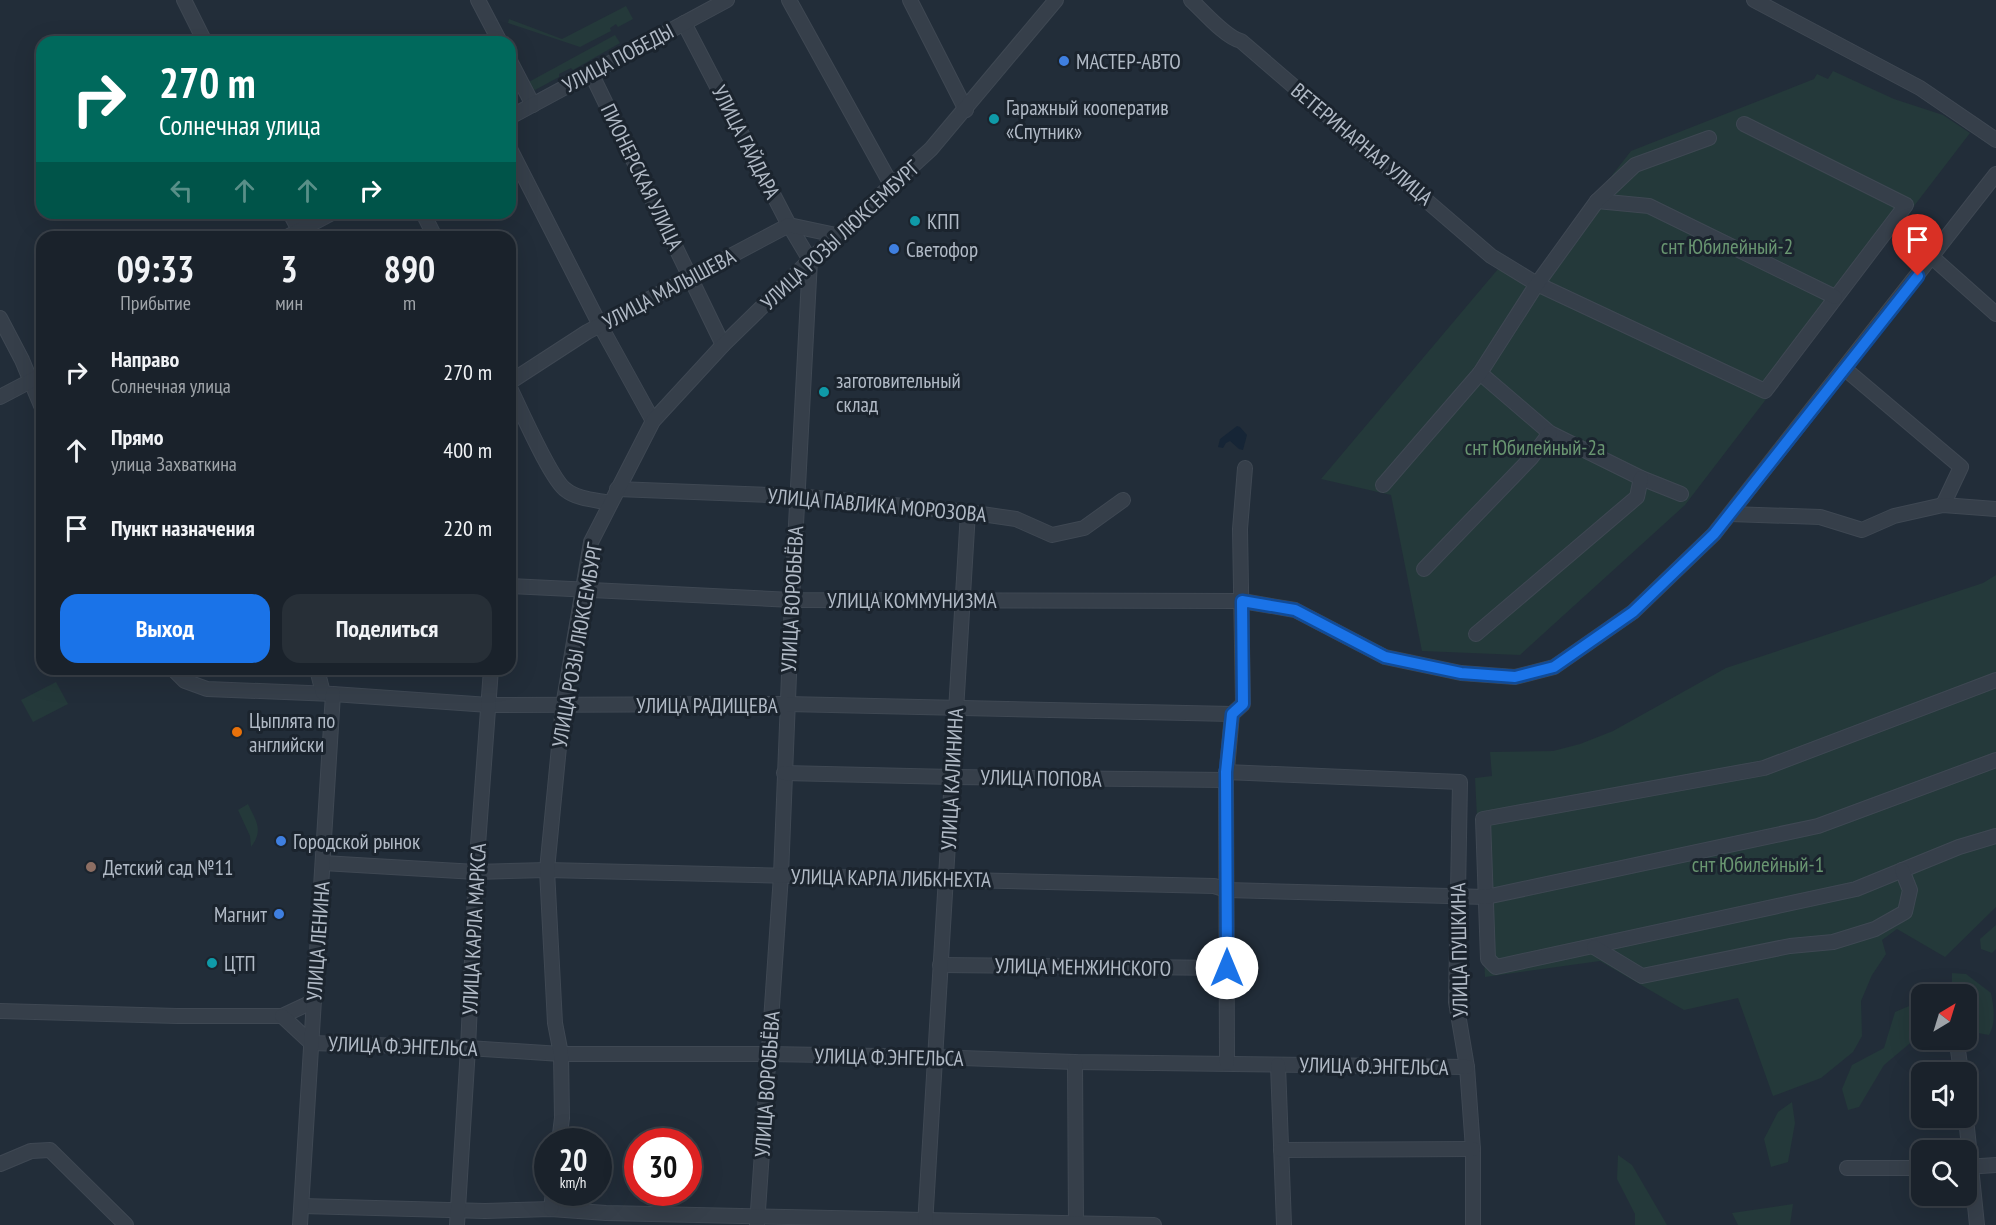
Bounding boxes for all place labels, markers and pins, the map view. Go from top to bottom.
place label: МАСТЕР-АВТО [1076,48,1181,75]
marker: МАСТЕР-АВТО [1057,54,1071,68]
place label: Гаражный кооператив «Спутник» [1006,94,1169,145]
marker: Гаражный кооператив «Спутник» [987,112,1001,126]
place label: КПП [927,208,959,235]
marker: КПП [908,214,922,228]
pin [1892,214,1943,276]
place label: Светофор [906,236,978,263]
marker: Светофор [887,242,901,256]
place label: заготовительный склад [836,367,961,418]
marker: заготовительный склад [817,385,831,399]
place label: Цыплята по английски [249,707,335,758]
marker: Цыплята по английски [230,725,244,739]
place label: Городской рынок [293,828,420,855]
marker: Городской рынок [274,834,288,848]
place label: Детский сад №11 [103,854,233,881]
marker: Детский сад №11 [84,860,98,874]
place label: Магнит [214,901,267,928]
marker: Магнит [272,907,286,921]
place label: ЦТП [224,950,256,977]
marker: ЦТП [205,956,219,970]

